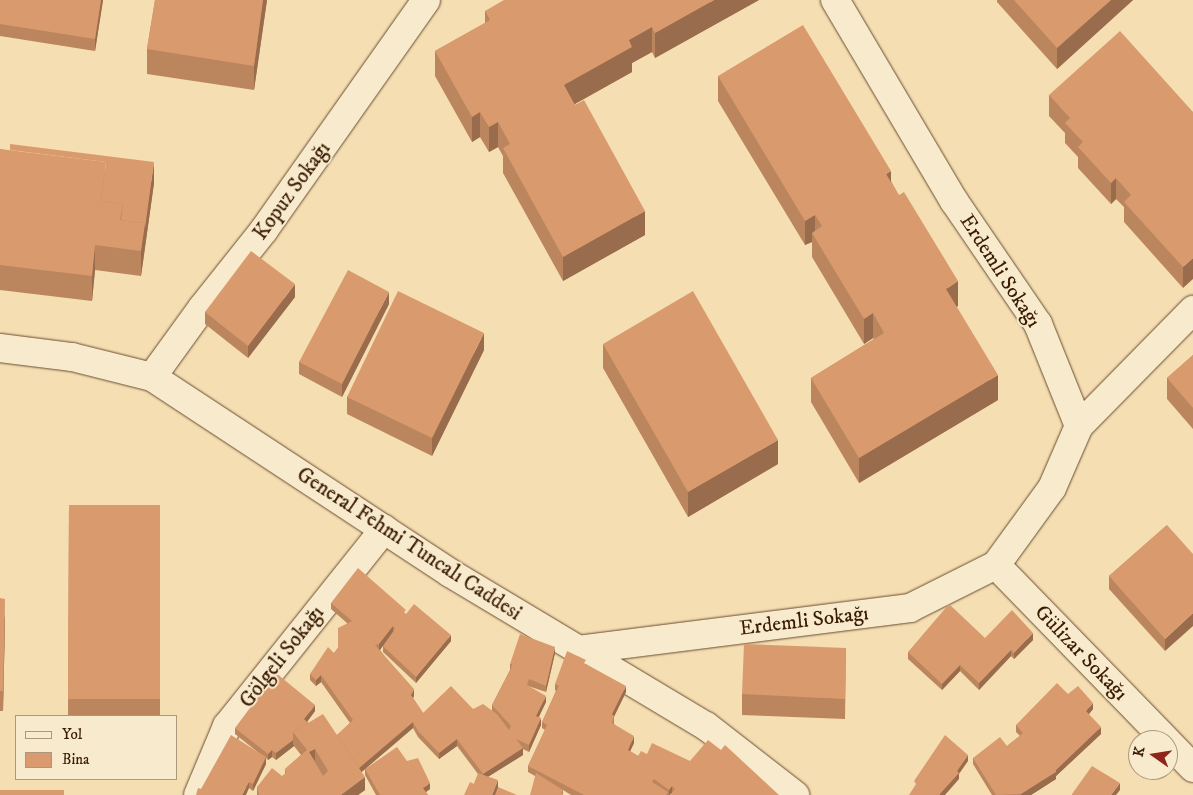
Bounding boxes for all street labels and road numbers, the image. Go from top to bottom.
street label: Kopuz Sokağı [248,137,336,245]
street label: Erdemli Sokağı [954,210,1046,332]
street label: General Fehmi Tuncalı Caddesi [292,462,526,626]
street label: Gülizar Sokağı [1029,600,1133,706]
street label: Gölgeli Sokağı [234,601,330,713]
street label: Erdemli Sokağı [738,601,870,641]

